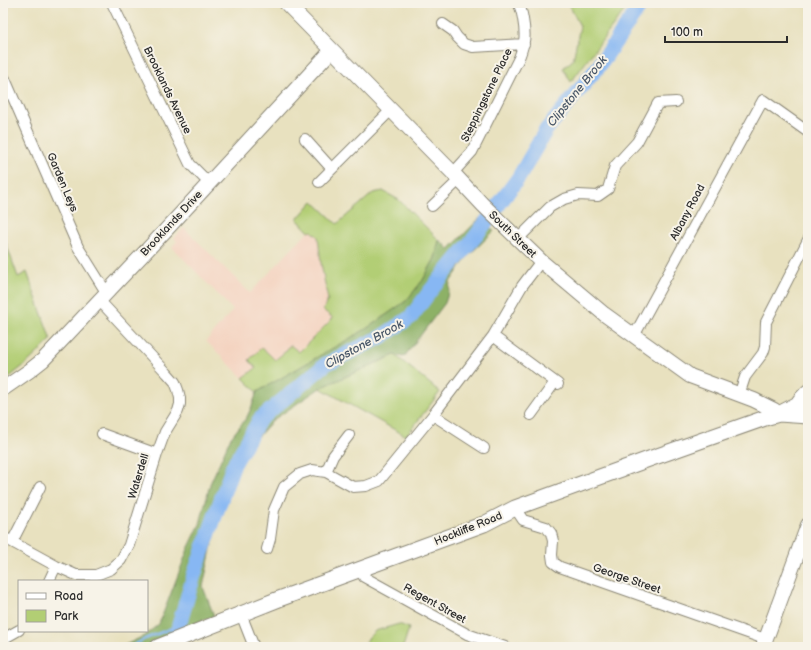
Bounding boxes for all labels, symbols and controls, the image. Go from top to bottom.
scale bar [665,18,787,44]
text: 100 m [671,25,703,40]
street label: Brooklands Avenue [141,44,195,136]
street label: Steppingstone Place [458,46,515,144]
water label: Clipstone Brook [544,52,611,130]
street label: Garden Leys [44,151,81,214]
street label: Albany Road [667,182,708,242]
street label: Brooklands Drive [138,188,205,259]
street label: South Street [486,208,540,261]
water label: Clipstone Brook [323,316,407,372]
street label: Waterdell [125,452,152,500]
street label: Hockliffe Road [432,509,504,548]
street label: George Street [591,561,663,596]
legend [18,580,148,632]
street label: Regent Street [401,581,469,626]
text: Road [54,589,83,604]
text: Park [54,609,78,624]

